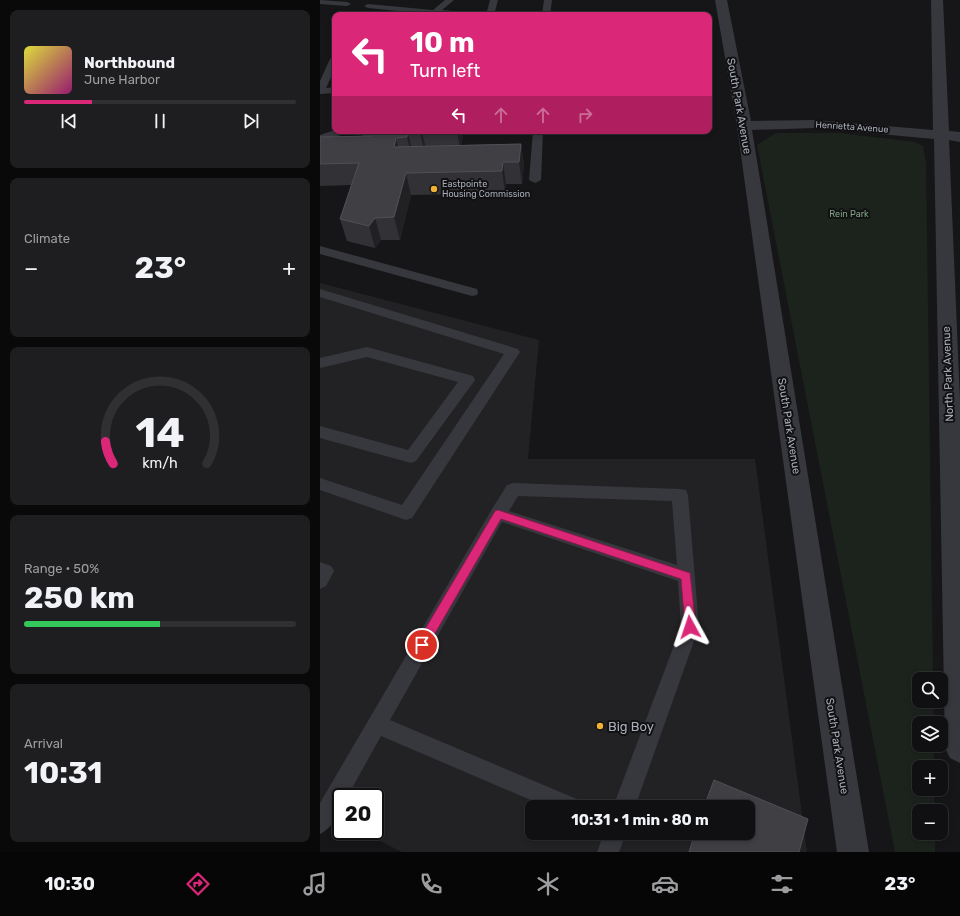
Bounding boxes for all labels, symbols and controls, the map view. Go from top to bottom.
text: 10 m [410,26,475,59]
icon: left [344,28,396,80]
text: Northbound [84,54,175,72]
street label: South Park Avenue [724,57,754,155]
text: Turn left [410,60,480,82]
text: June Harbor [84,72,160,87]
icon: left [448,104,470,126]
icon: ahead [490,104,512,126]
icon: ahead [532,104,554,126]
icon: right [574,104,596,126]
icon: previous [58,110,80,132]
icon: pause [149,110,171,132]
icon: next [240,110,262,132]
street label: Henrietta Avenue [815,119,889,135]
place label: Eastpointe Housing Commission [442,179,530,199]
marker: Eastpointe Housing Commission [429,184,439,194]
park label: Rein Park [829,209,869,219]
text: Climate [24,231,70,246]
text: 23° [134,250,186,286]
text: − [24,255,38,282]
text: + [282,255,296,282]
street label: North Park Avenue [940,326,956,422]
street label: South Park Avenue [775,377,803,475]
text: 14 [135,408,185,457]
text: km/h [142,455,178,472]
text: Range · 50% [24,561,99,576]
text: 250 km [24,580,135,616]
position arrow [669,606,711,648]
pin [405,628,439,662]
icon: arrive [411,634,433,656]
map controls [912,672,948,840]
button: search [912,672,948,708]
street label: South Park Avenue [823,697,851,795]
button: layers [912,716,948,752]
place label: Big Boy [608,719,654,735]
marker: Big Boy [595,721,605,731]
text: Arrival [24,736,63,751]
text: 10:31 [24,755,102,791]
button: + [912,760,948,796]
speed limit sign: 20 [332,788,384,840]
button: − [912,804,948,840]
text: 10:31 · 1 min · 80 m [571,811,709,829]
icon: directions [184,870,212,898]
icon: music [301,870,329,898]
icon: phone [417,870,445,898]
icon: climate [534,870,562,898]
icon: car [651,870,679,898]
icon: filters [768,870,796,898]
text: 10:30 [44,873,95,895]
text: 23° [885,873,915,895]

